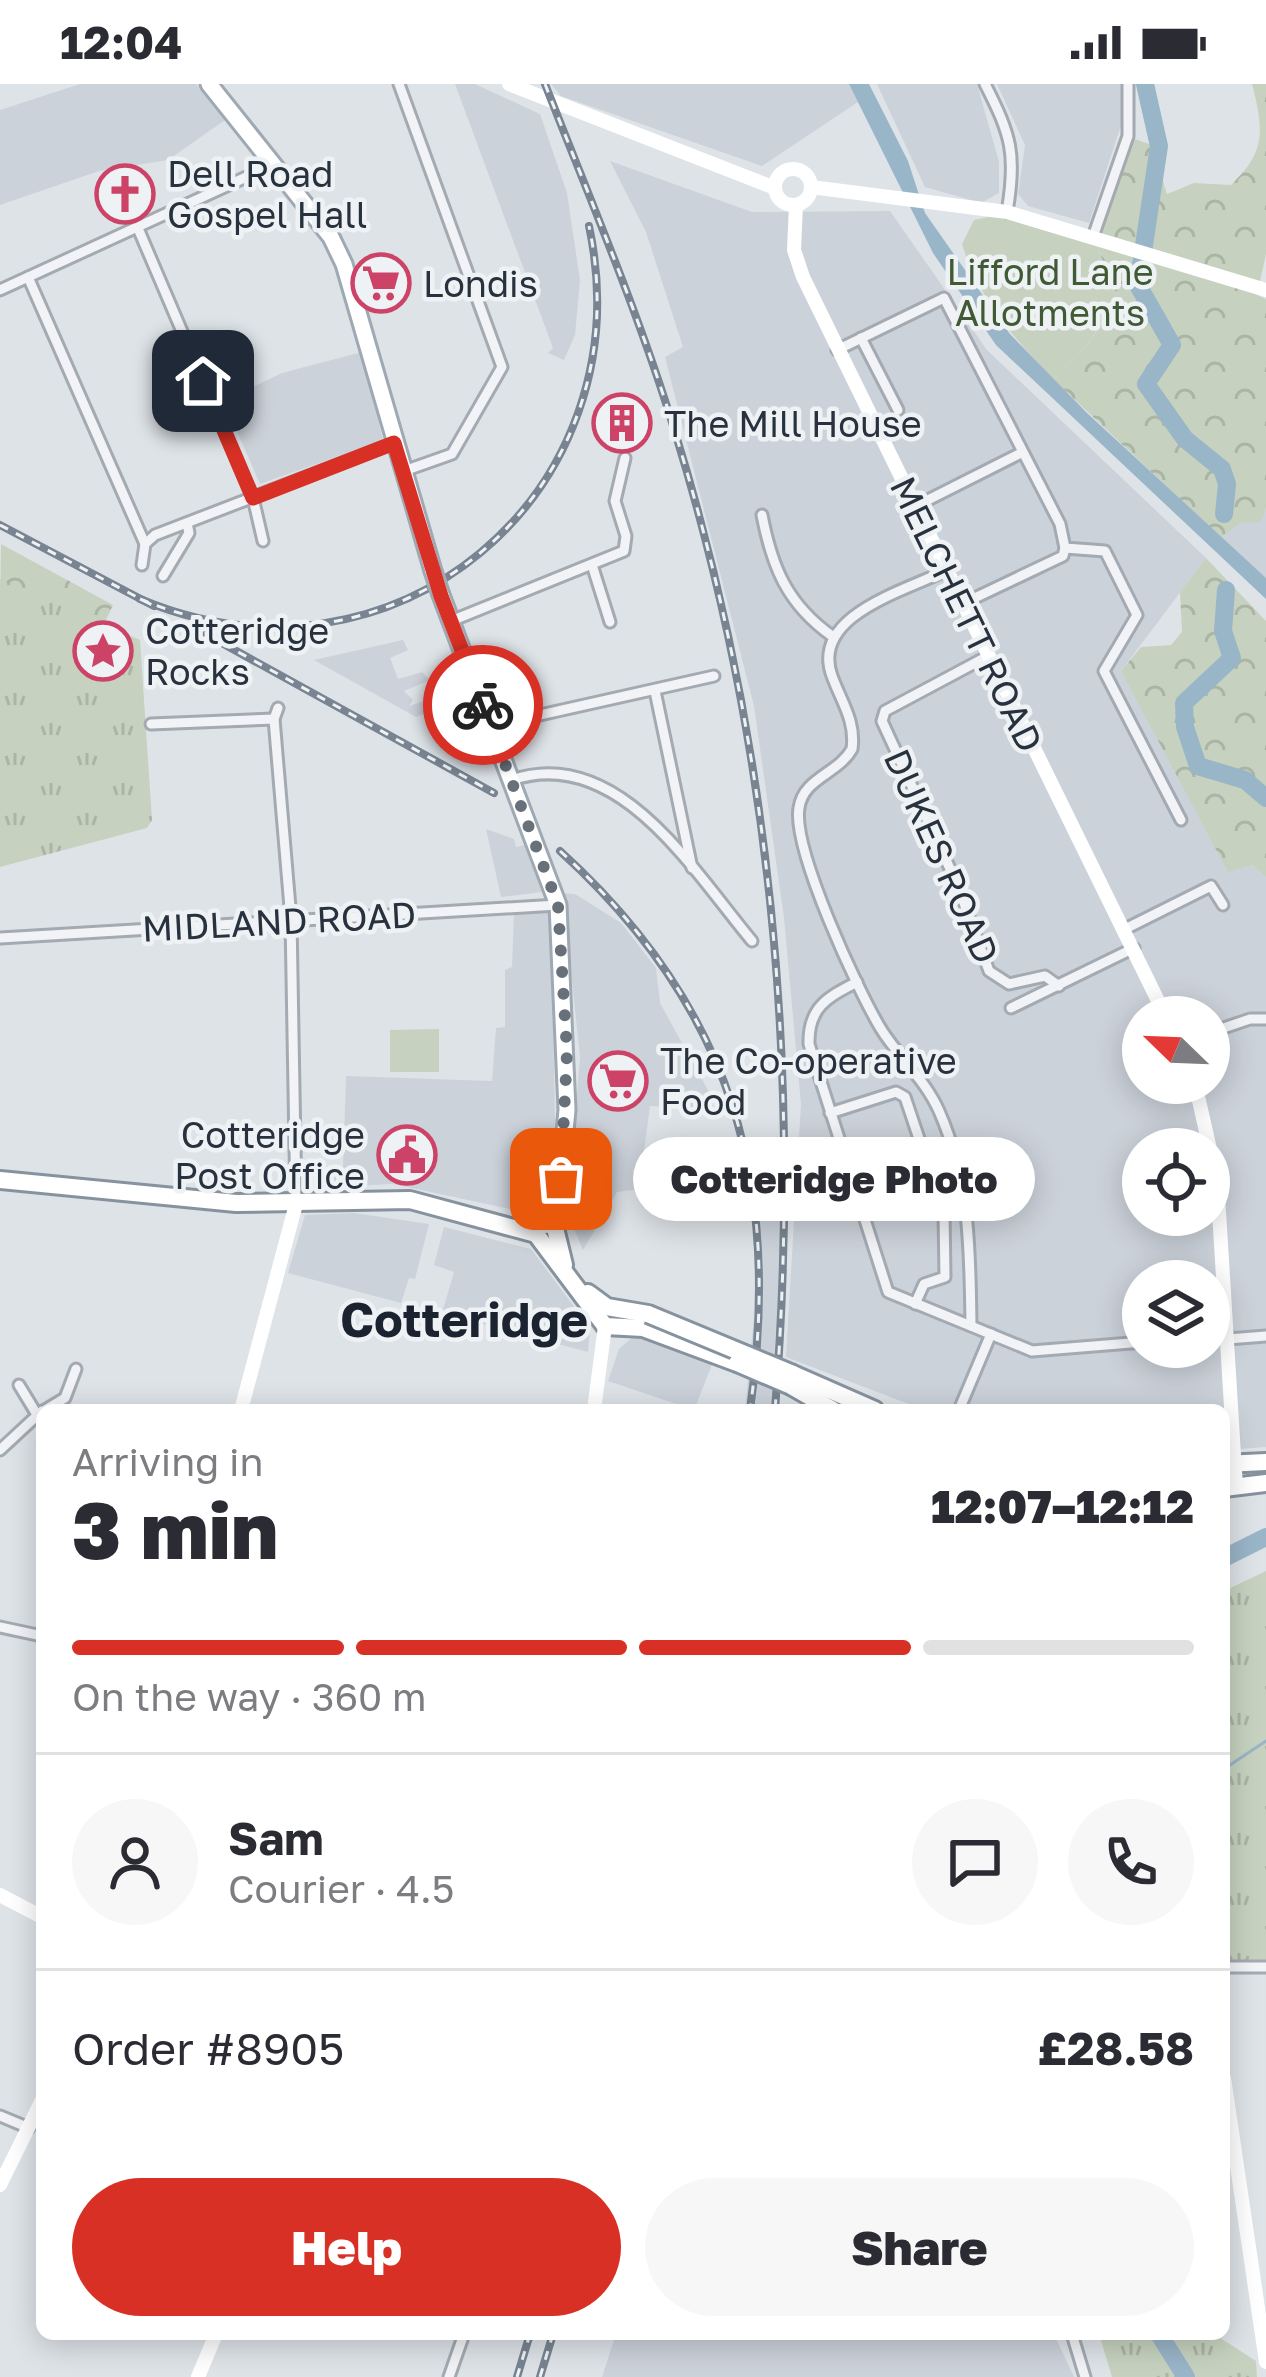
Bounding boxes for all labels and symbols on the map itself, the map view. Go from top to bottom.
place label: Dell Road Gospel Hall [167,152,367,236]
church icon: Dell Road Gospel Hall [94,163,156,225]
park label: Lifford Lane Allotments [946,250,1154,334]
supermarket icon: Londis [350,252,412,314]
place label: Londis [423,262,538,305]
pin [152,330,254,432]
building icon: The Mill House [591,392,653,454]
place label: The Mill House [664,402,922,445]
street label: MELCHETT ROAD [882,469,1052,759]
place label: Cotteridge Rocks [145,609,329,693]
place icon: Cotteridge Rocks [72,620,134,682]
courier [423,645,543,765]
street label: DUKES ROAD [876,742,1008,970]
street label: MIDLAND ROAD [141,892,417,950]
north arrow [1122,996,1230,1104]
place label: The Co-operative Food [660,1039,957,1123]
supermarket icon: The Co-operative Food [587,1050,649,1112]
place label: Cotteridge Post Office [174,1113,365,1197]
public building icon: Cotteridge Post Office [376,1124,438,1186]
pin [510,1128,612,1230]
callout: Cotteridge Photo [633,1137,1035,1221]
district label: Cotteridge [340,1290,588,1348]

